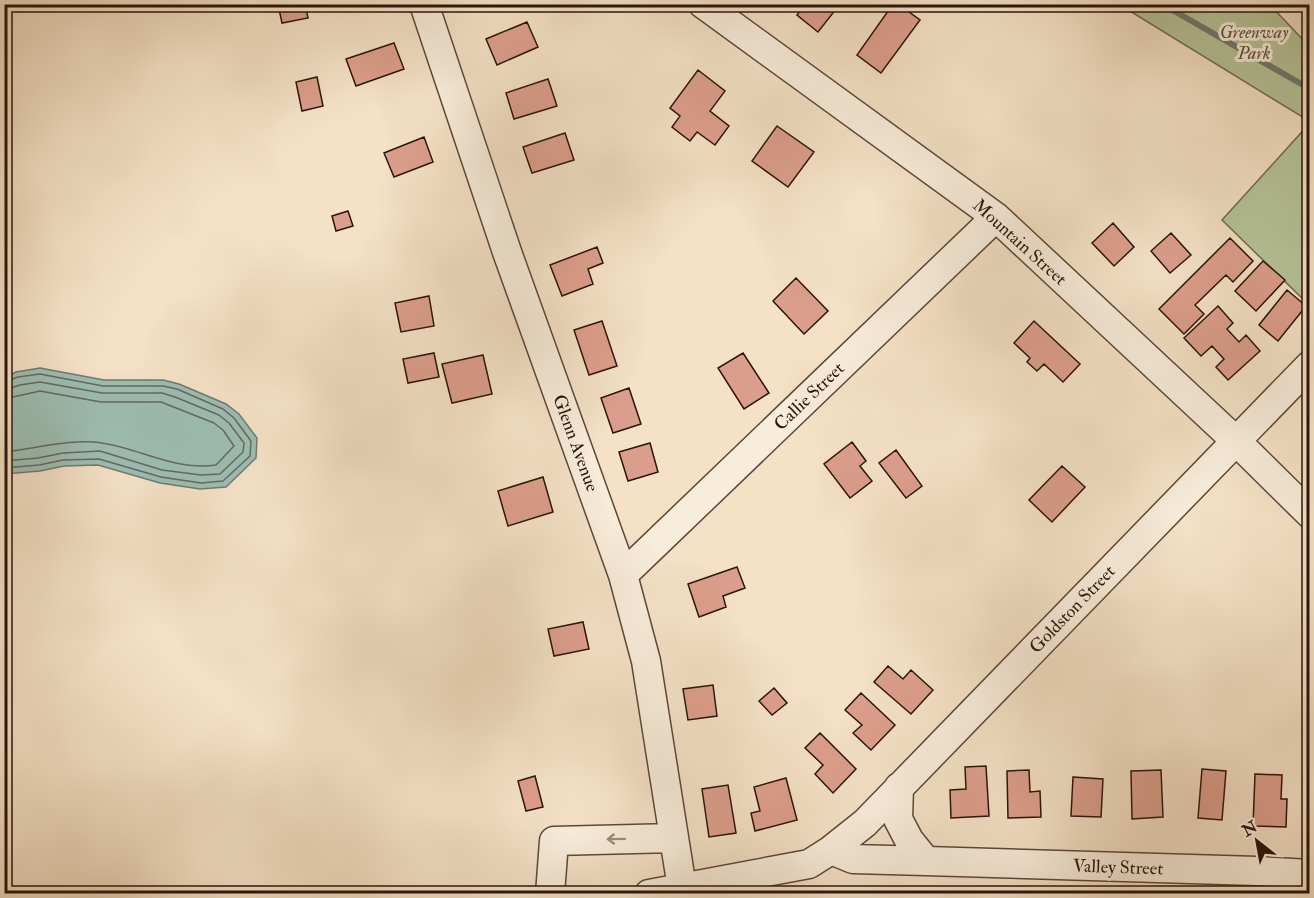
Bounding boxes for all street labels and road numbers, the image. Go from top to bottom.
street label: Mountain Street [968,194,1072,291]
street label: Callie Street [769,357,850,436]
street label: Glenn Avenue [547,391,604,495]
street label: Goldston Street [1024,560,1120,658]
street label: Valley Street [1072,854,1164,881]

